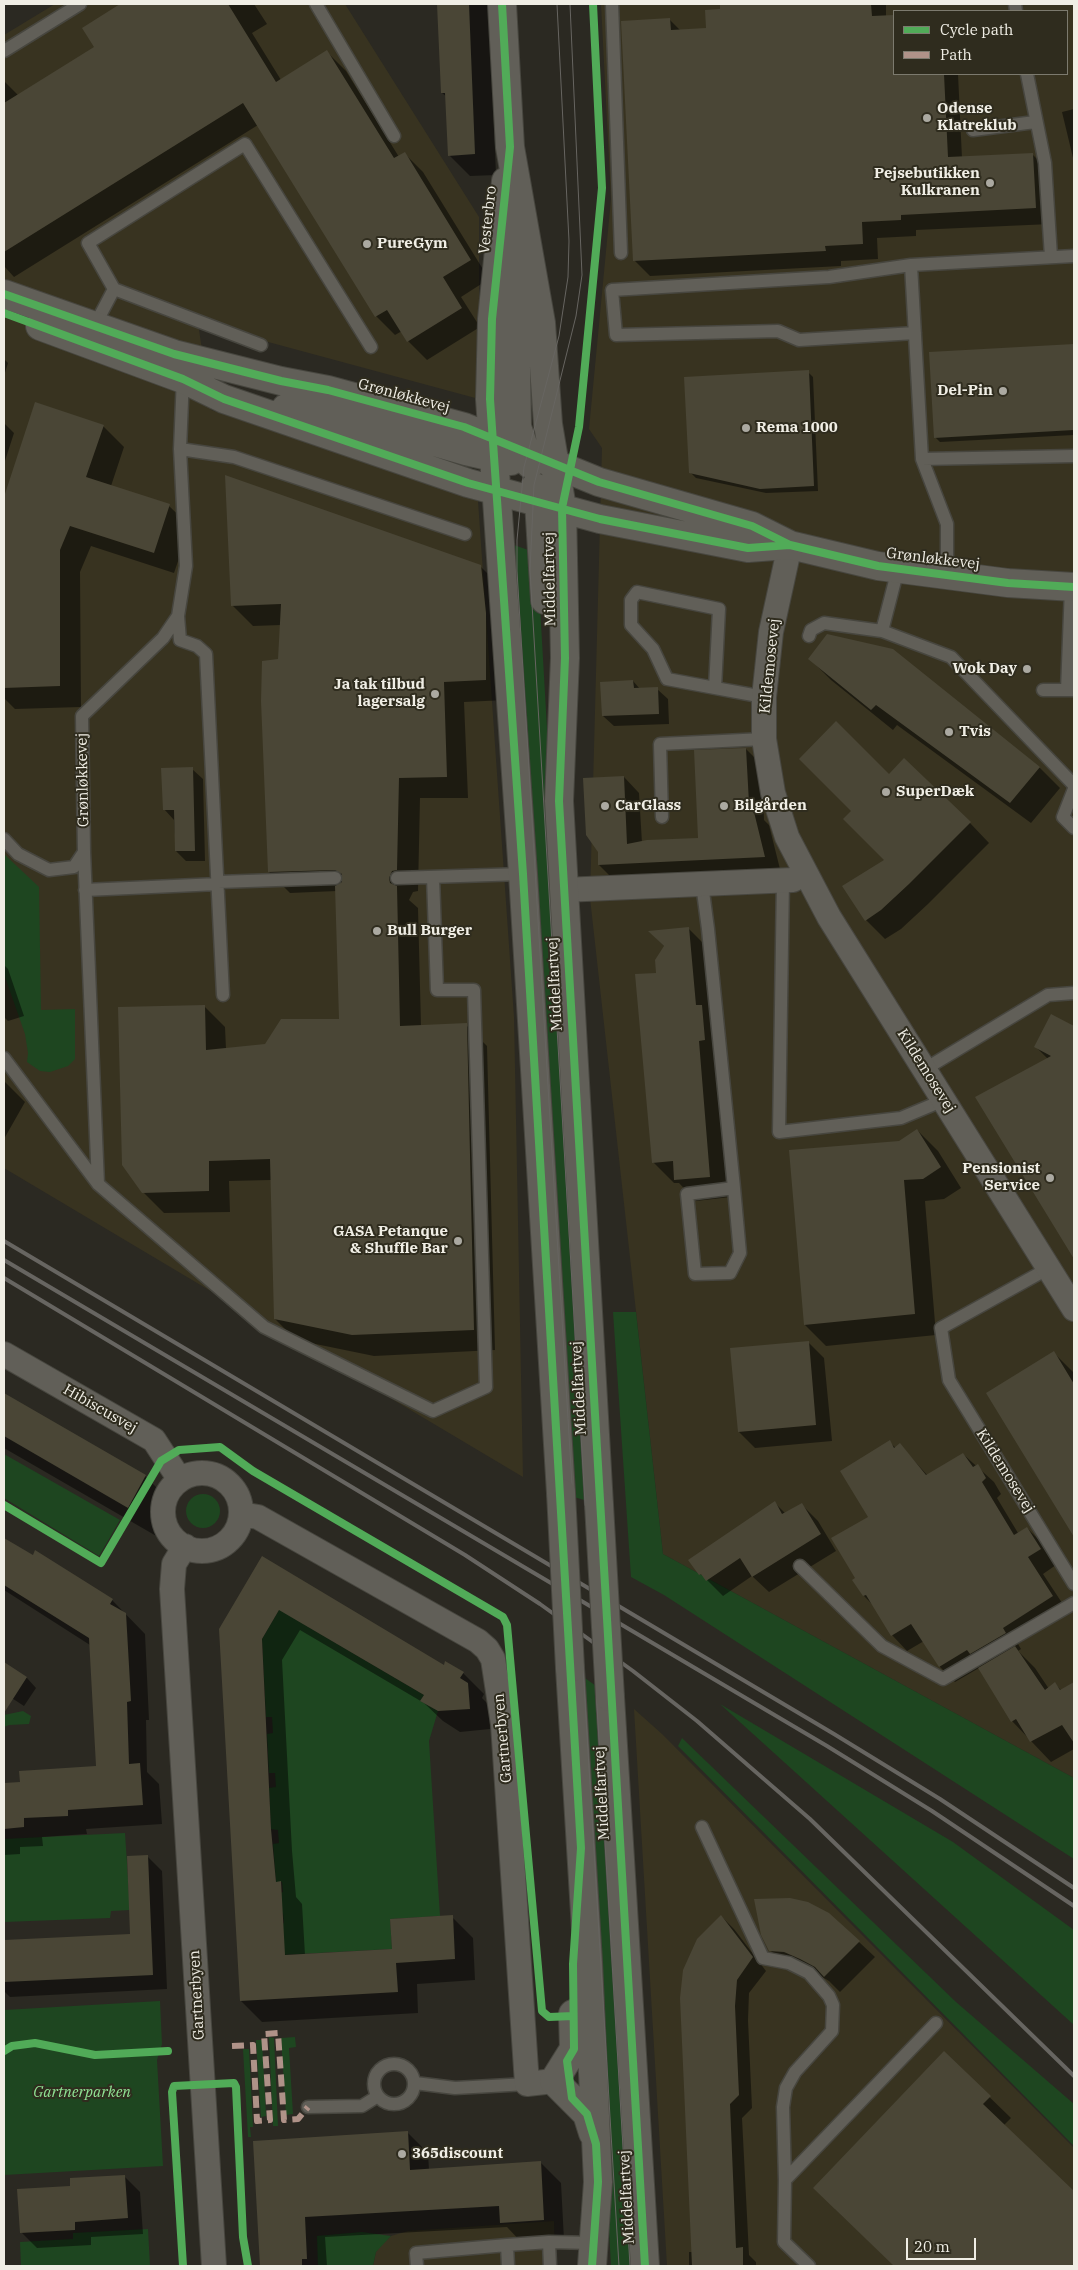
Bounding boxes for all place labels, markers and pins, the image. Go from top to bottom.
place label: Odense Klatreklub [937,100,1017,135]
marker: Odense Klatreklub [921,112,933,124]
place label: Pejsebutikken Kulkranen [874,165,980,200]
marker: Pejsebutikken Kulkranen [984,177,996,189]
place label: PureGym [377,235,448,253]
marker: PureGym [361,238,373,250]
place label: Del-Pin [937,382,993,400]
marker: Del-Pin [997,385,1009,397]
place label: Rema 1000 [756,419,838,437]
marker: Rema 1000 [740,422,752,434]
place label: Wok Day [952,660,1017,678]
marker: Wok Day [1021,663,1033,675]
place label: Ja tak tilbud lagersalg [334,676,425,711]
marker: Ja tak tilbud lagersalg [429,688,441,700]
place label: Tvis [959,723,991,741]
marker: Tvis [943,726,955,738]
place label: SuperDæk [896,783,974,801]
marker: SuperDæk [880,786,892,798]
place label: CarGlass [615,797,681,815]
place label: Bilgården [734,797,807,815]
marker: CarGlass [599,800,611,812]
marker: Bilgården [718,800,730,812]
place label: Bull Burger [387,922,472,940]
marker: Bull Burger [371,925,383,937]
place label: Pensionist Service [962,1160,1040,1195]
marker: Pensionist Service [1044,1172,1056,1184]
place label: GASA Petanque & Shuffle Bar [333,1223,448,1258]
marker: GASA Petanque & Shuffle Bar [452,1235,464,1247]
place label: 365discount [412,2145,503,2163]
marker: 365discount [396,2148,408,2160]

